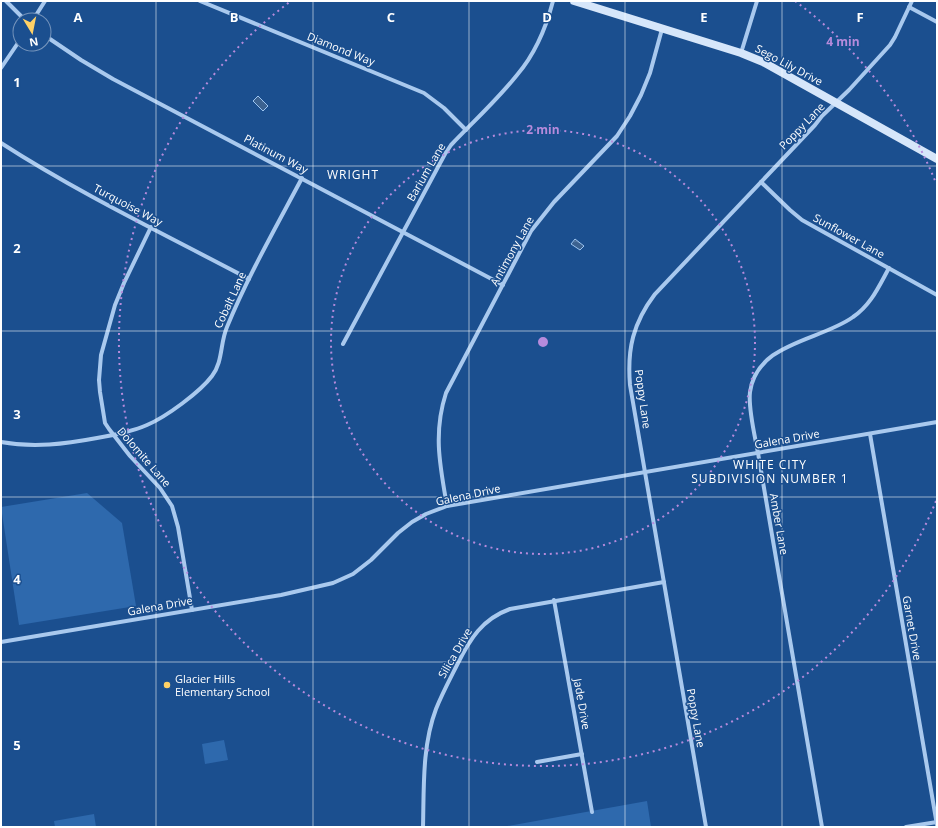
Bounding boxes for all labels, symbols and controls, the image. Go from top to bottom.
text: A [74,8,83,26]
text: B [230,8,239,26]
text: C [387,8,395,26]
text: D [542,8,552,26]
text: E [700,8,708,26]
text: F [856,8,864,26]
north arrow [12,12,52,52]
street label: Diamond Way [305,28,378,69]
text: 4 min [826,33,860,50]
text: N [28,34,40,51]
street label: Sego Lily Drive [753,41,826,89]
text: 1 [13,73,21,91]
street label: Poppy Lane [775,99,828,152]
text: 2 min [526,121,560,138]
street label: Platinum Way [242,130,311,177]
street label: Barium Lane [403,140,448,204]
district label: WRIGHT [327,166,379,183]
street label: Turquoise Way [91,180,166,229]
street label: Sunflower Lane [811,210,888,261]
street label: Antimony Lane [486,213,537,288]
text: 2 [13,239,21,257]
street label: Cobalt Lane [210,269,249,330]
centre of rings [536,335,550,349]
street label: Poppy Lane [632,368,655,430]
text: 3 [13,405,21,423]
street label: Dolomite Lane [114,424,175,490]
street label: Galena Drive [753,425,821,452]
district label: WHITE CITY SUBDIVISION NUMBER 1 [691,456,849,487]
street label: Galena Drive [434,480,502,509]
street label: Amber Lane [767,492,792,556]
text: 4 [13,570,21,588]
street label: Galena Drive [126,592,194,619]
street label: Garnet Drive [899,594,926,661]
street label: Silica Drive [434,625,475,681]
place label: Glacier Hills Elementary School [175,671,270,699]
street label: Jade Drive [570,676,594,731]
marker: Glacier Hills Elementary School [162,680,172,690]
street label: Poppy Lane [684,687,709,749]
text: 5 [13,736,21,754]

